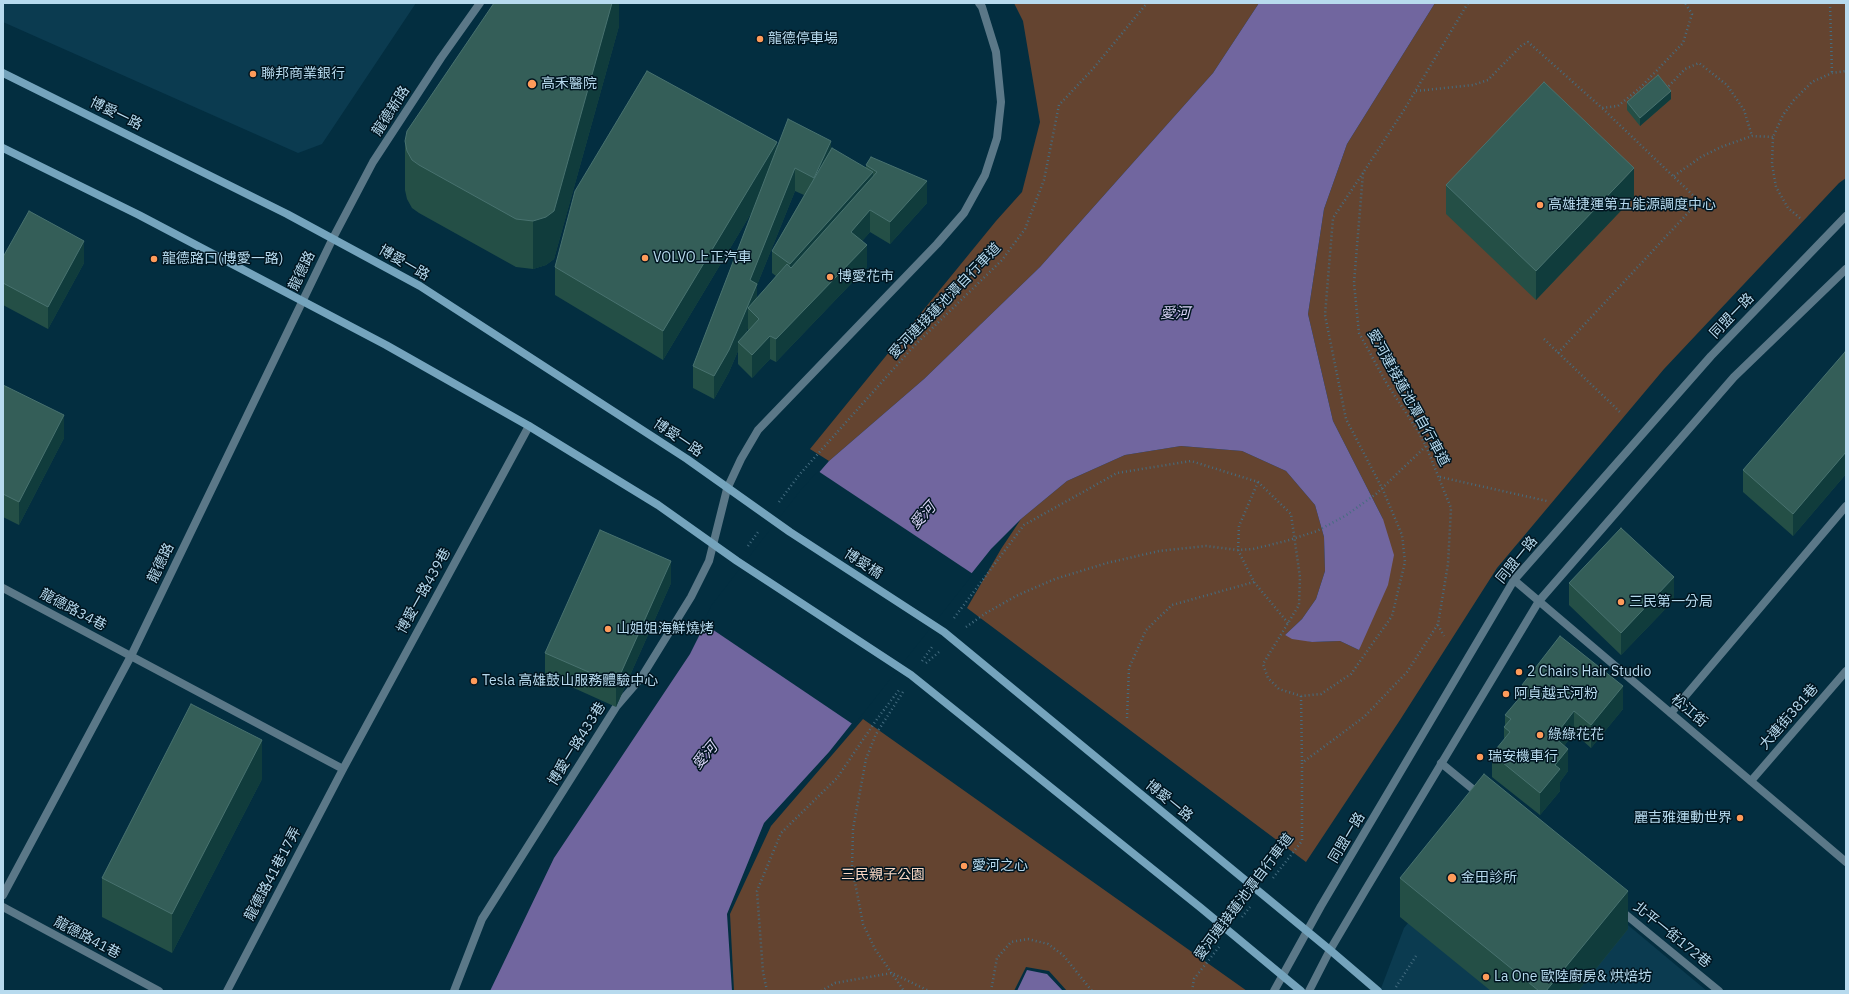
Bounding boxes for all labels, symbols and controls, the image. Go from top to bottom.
place label: 龍德停車場 [768,31,838,47]
marker: 龍德停車場 [755,34,765,44]
place label: 聯邦商業銀行 [261,66,345,82]
marker: 聯邦商業銀行 [248,69,258,79]
place label: 高禾醫院 [541,76,597,92]
marker: 高禾醫院 [526,78,538,90]
street label: 龍德新路 [369,83,413,139]
street label: 博愛一路 [87,94,145,134]
place label: 高雄捷運第五能源調度中心 [1548,197,1716,213]
marker: 高雄捷運第五能源調度中心 [1535,200,1545,210]
street label: 愛河連接蓮池潭自行車道 [885,240,1005,362]
street label: 博愛一路 [376,242,432,284]
street label: 龍德路 [285,248,319,294]
place label: VOLVO上正汽車 [653,250,752,266]
place label: 龍德路口(博愛一路) [162,251,283,267]
marker: VOLVO上正汽車 [640,253,650,263]
marker: 龍德路口(博愛一路) [149,254,159,264]
place label: 博愛花市 [838,269,894,285]
marker: 博愛花市 [825,272,835,282]
street label: 同盟一路 [1707,290,1757,342]
water label: 愛河 [1160,305,1190,323]
street label: 愛河連接蓮池潭自行車道 [1363,327,1453,469]
street label: 博愛一路 [650,415,706,461]
water label: 愛河 [906,499,940,533]
street label: 同盟一路 [1493,533,1541,587]
street label: 龍德路 [144,540,178,586]
street label: 博愛一路439巷 [394,545,454,637]
street label: 博愛橋 [841,546,885,582]
street label: 龍德路34巷 [37,585,109,635]
place label: 三民第一分局 [1629,594,1713,610]
marker: 三民第一分局 [1616,597,1626,607]
place label: 山姐姐海鮮燒烤 [616,621,714,637]
marker: 山姐姐海鮮燒烤 [603,624,613,634]
place label: 2 Chairs Hair Studio [1527,664,1651,680]
marker: 2 Chairs Hair Studio [1514,667,1524,677]
place label: Tesla 高雄鼓山服務體驗中心 [482,673,658,689]
marker: Tesla 高雄鼓山服務體驗中心 [469,676,479,686]
street label: 大連街381巷 [1756,681,1822,753]
place label: 阿貞越式河粉 [1514,686,1598,702]
marker: 阿貞越式河粉 [1501,689,1511,699]
street label: 松江街 [1668,691,1710,731]
street label: 博愛一路433巷 [545,699,609,789]
place label: 綠綠花花 [1548,727,1604,743]
marker: 綠綠花花 [1535,730,1545,740]
water label: 愛河 [688,739,722,773]
place label: 瑞安機車行 [1488,749,1558,765]
marker: 瑞安機車行 [1475,752,1485,762]
street label: 博愛一路 [1142,777,1196,825]
street label: 同盟一路 [1325,810,1369,866]
place label: 麗吉雅運動世界 [1634,810,1732,826]
marker: 麗吉雅運動世界 [1735,813,1745,823]
street label: 龍德路41巷17弄 [241,824,305,924]
street label: 愛河連接蓮池潭自行車道 [1191,830,1297,964]
place label: 愛河之心 [972,858,1028,874]
marker: 愛河之心 [959,861,969,871]
park label: 三民親子公園 [841,867,925,883]
place label: 金田診所 [1461,870,1517,886]
marker: 金田診所 [1446,872,1458,884]
street label: 北平一街172巷 [1630,899,1714,971]
street label: 龍德路41巷 [51,913,123,963]
place label: La One 歐陸廚房& 烘焙坊 [1494,969,1652,985]
marker: La One 歐陸廚房& 烘焙坊 [1481,972,1491,982]

